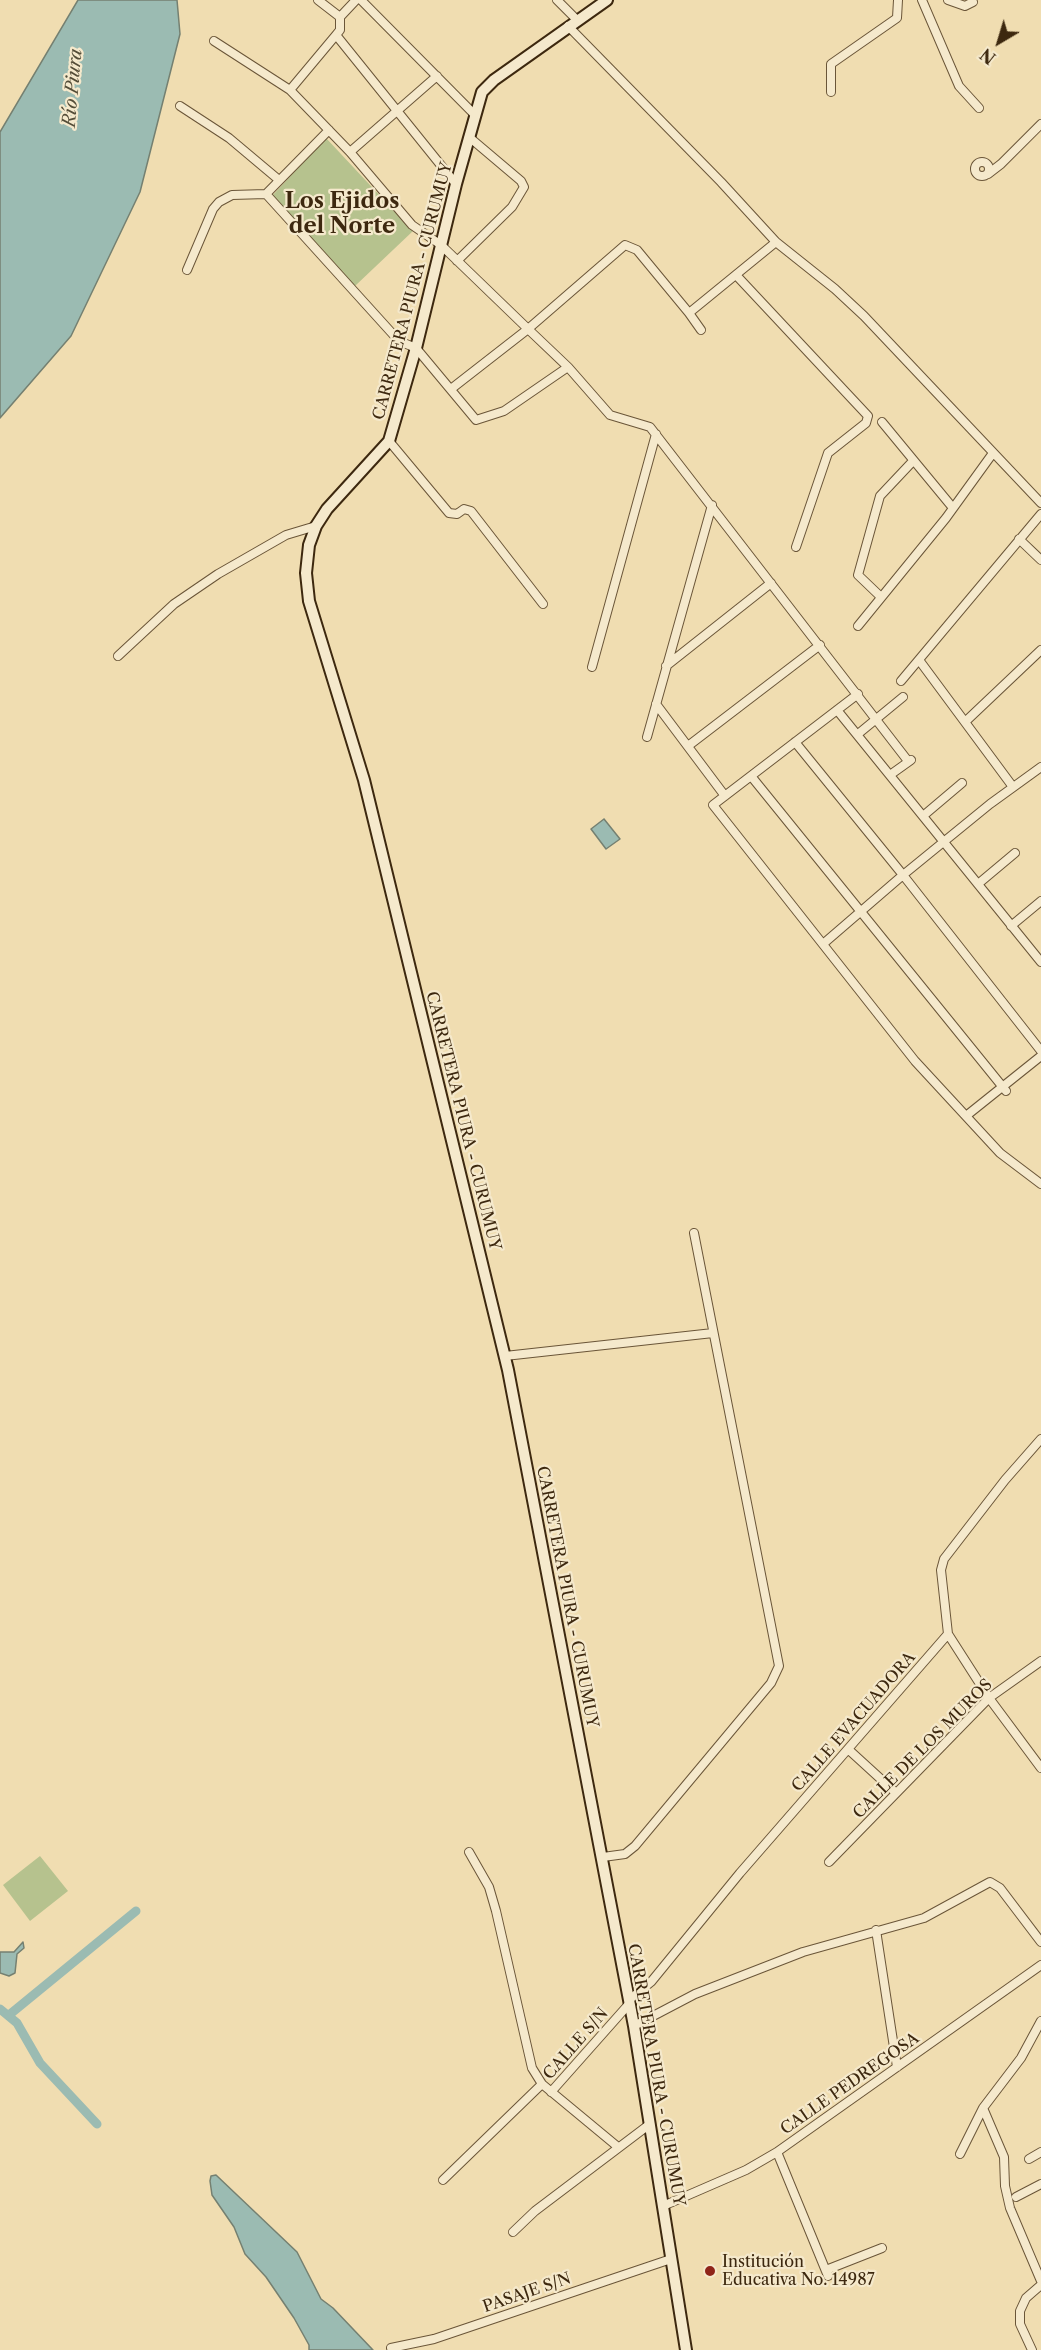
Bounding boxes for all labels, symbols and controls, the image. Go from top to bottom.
north arrow [969,12,1029,72]
text: N [976,44,1000,68]
water label: Río Piura [59,48,87,128]
street label: CARRETERA PIURA - CURUMUY [369,160,457,422]
district label: Los Ejidos del Norte [285,189,399,240]
street label: CARRETERA PIURA - CURUMUY [422,990,504,1252]
street label: CARRETERA PIURA - CURUMUY [532,1465,602,1729]
street label: CALLE EVACUADORA [788,1648,920,1796]
street label: CALLE DE LOS MUROS [849,1675,997,1823]
street label: CARRETERA PIURA - CURUMUY [623,1942,689,2208]
street label: CALLE S/N [540,2004,612,2084]
street label: CALLE PEDREGOSA [777,2029,923,2139]
place label: Institución Educativa No. 14987 [722,2252,875,2290]
marker: Institución Educativa No. 14987 [703,2264,717,2278]
street label: PASAJE S/N [480,2269,574,2317]

